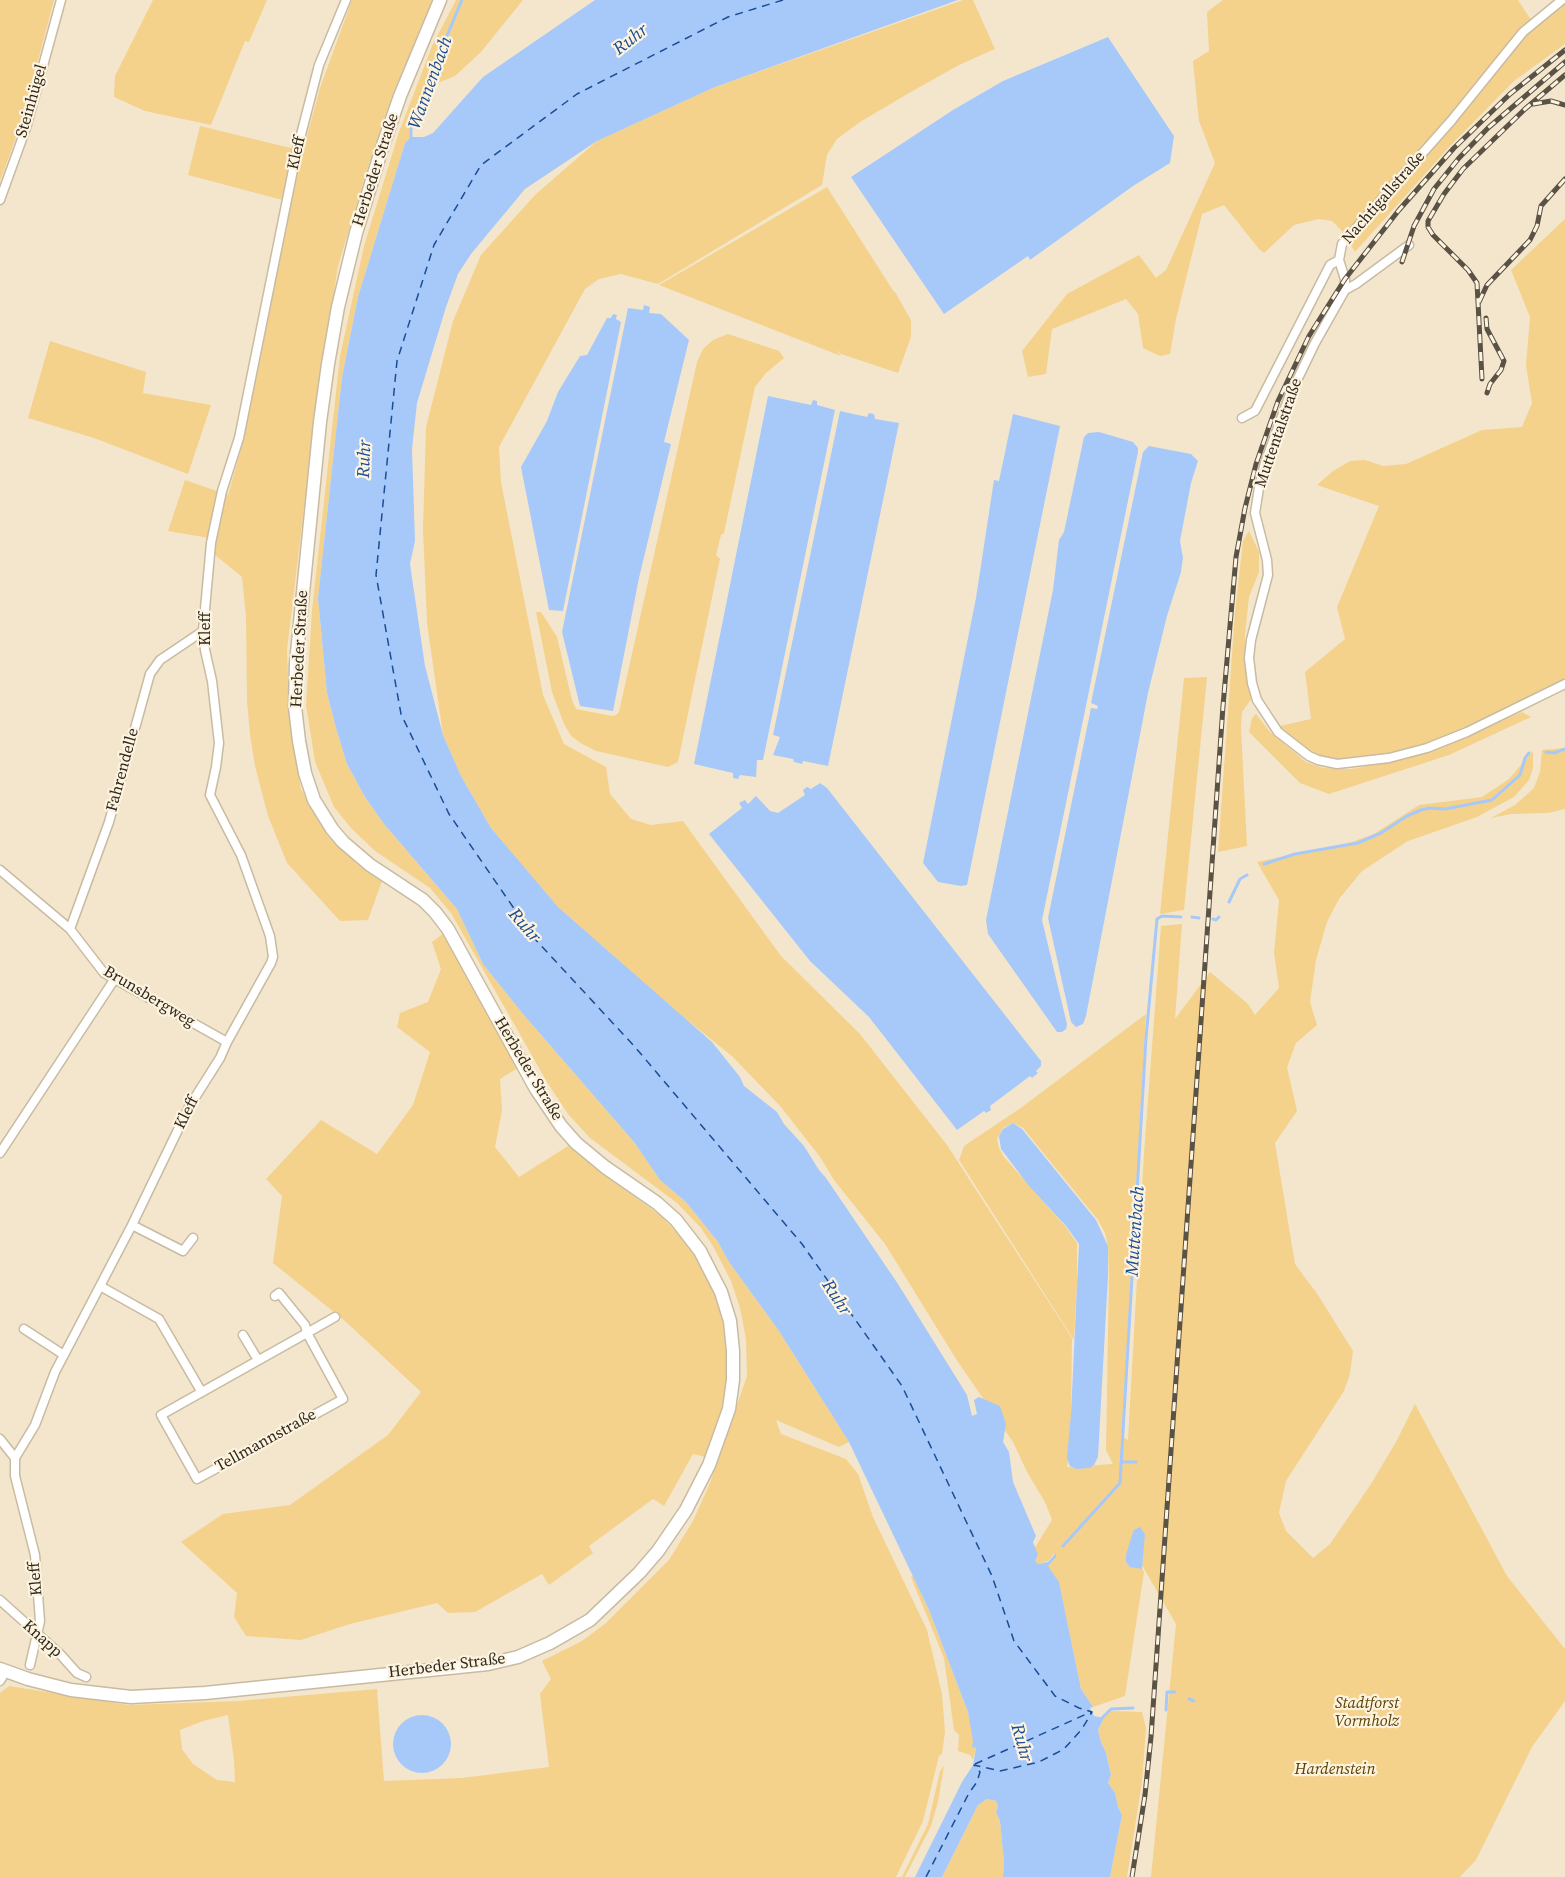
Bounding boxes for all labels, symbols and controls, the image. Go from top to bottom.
water label: Ruhr [609,20,653,60]
water label: Wannenbach [404,34,458,132]
street label: Steinhügel [12,62,52,140]
street label: Herbeder Straße [349,111,403,229]
street label: Kleff [284,134,310,172]
street label: Nachtigallstraße [1338,148,1430,248]
street label: Muttentalstraße [1251,376,1307,490]
water label: Ruhr [354,439,376,479]
street label: Herbeder Straße [287,590,313,708]
street label: Kleff [196,612,216,646]
street label: Fahrendelle [103,726,143,814]
water label: Ruhr [503,904,545,948]
street label: Brunsbergweg [100,962,198,1032]
street label: Herbeder Straße [489,1014,567,1124]
street label: Kleff [171,1094,203,1132]
water label: Muttenbach [1122,1185,1150,1277]
water label: Ruhr [816,1276,856,1320]
street label: Tellmannstraße [212,1405,320,1477]
street label: Kleff [25,1561,47,1597]
street label: Knapp [18,1616,66,1662]
street label: Herbeder Straße [387,1649,507,1683]
park label: Stadtforst Vormholz [1335,1694,1399,1732]
water label: Ruhr [1005,1722,1037,1764]
park label: Hardenstein [1294,1760,1376,1780]

